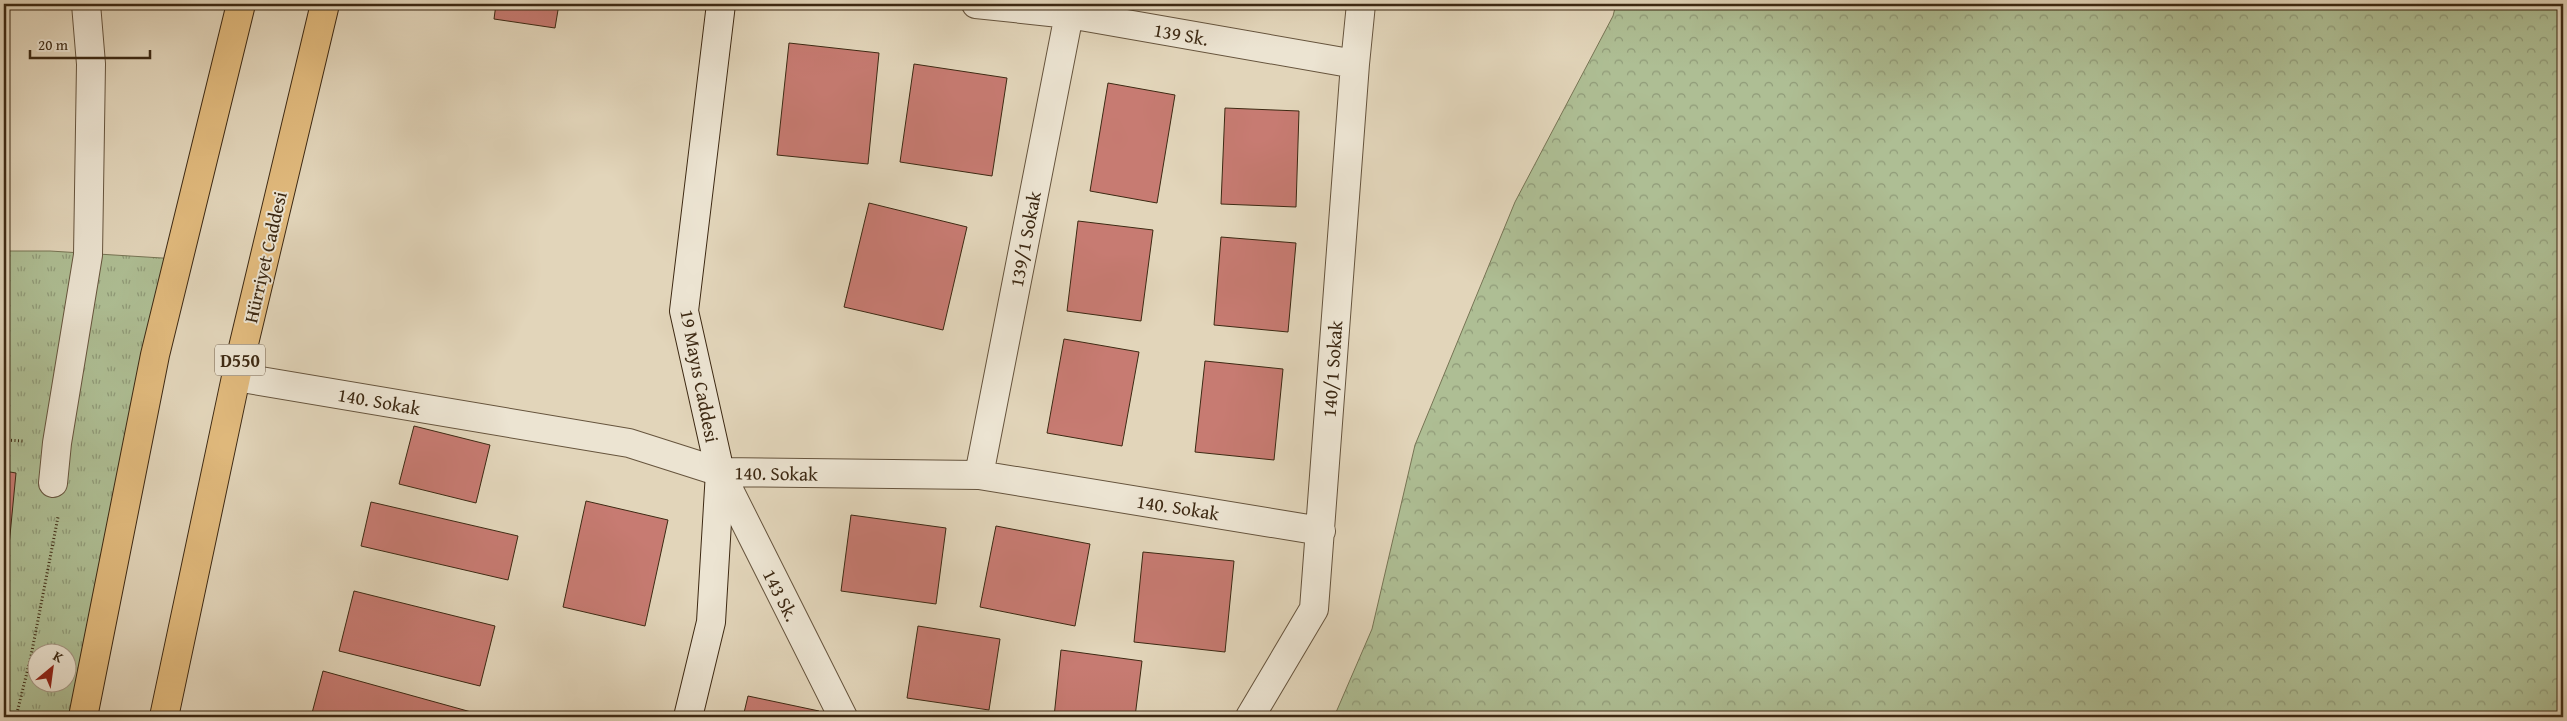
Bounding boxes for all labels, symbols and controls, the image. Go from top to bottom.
street label: 139 Sk. [1151,15,1211,53]
scale bar [30,28,150,60]
text: 20 m [38,34,69,55]
street label: Hürriyet Caddesi [236,188,294,326]
street label: 139/1 Sokak [1002,188,1048,289]
street label: 19 Mayıs Caddesi [673,307,727,445]
street label: 140/1 Sokak [1315,319,1349,418]
road number: D550 [215,344,265,376]
street label: 140. Sokak [335,380,423,422]
street label: 140. Sokak [734,458,818,488]
street label: 140. Sokak [1135,487,1222,527]
street label: 143 Sk. [756,564,806,626]
north arrow [28,644,78,694]
text: K [50,646,67,668]

